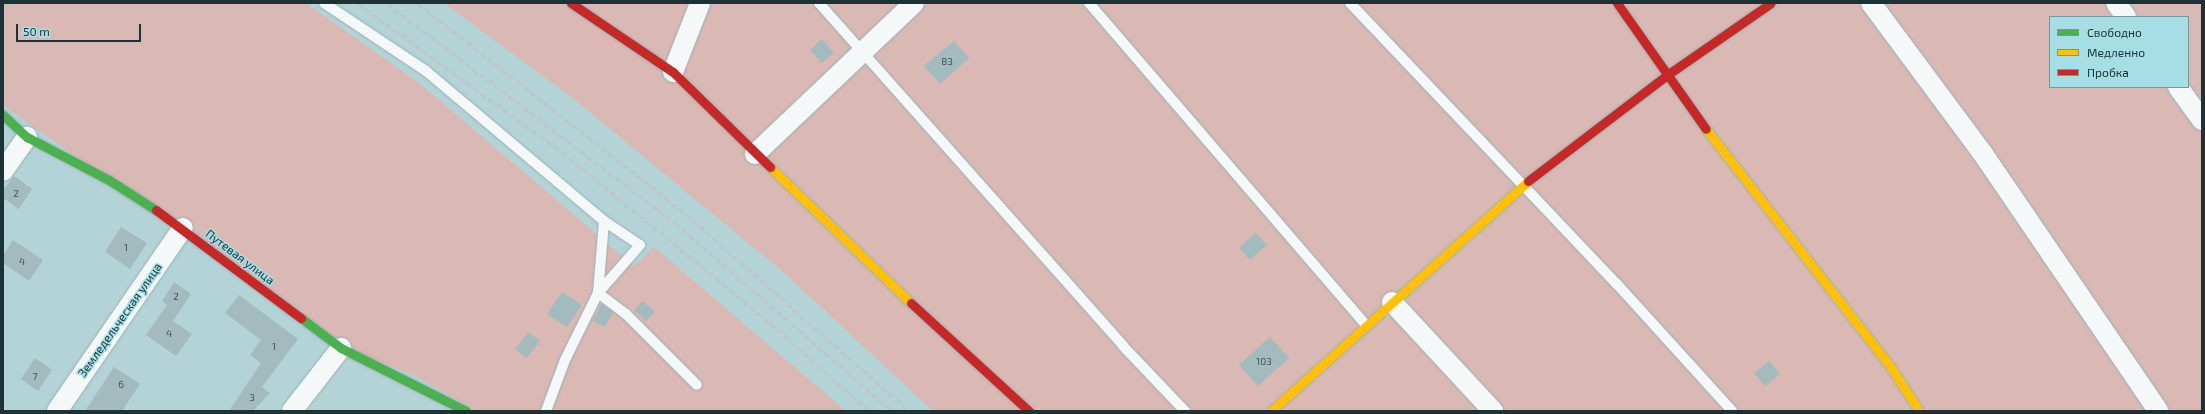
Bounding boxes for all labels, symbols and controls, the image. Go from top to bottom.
scale bar [18,16,143,42]
legend [2049,16,2189,88]
text: 50 m [23,24,50,38]
text: Свободно [2087,25,2142,39]
text: Медленно [2087,45,2145,59]
house number: 83 [941,56,953,68]
text: Пробка [2087,65,2129,79]
house number: 2 [13,188,19,200]
street label: Путевая улица [203,226,277,288]
house number: 1 [124,242,128,254]
house number: 4 [19,256,25,268]
street label: Земледельческая улица [75,260,165,380]
house number: 2 [173,291,179,303]
house number: 4 [166,328,172,340]
house number: 1 [272,341,276,353]
house number: 103 [1256,356,1272,368]
house number: 7 [32,371,38,383]
house number: 6 [118,379,124,391]
house number: 3 [249,392,255,404]

